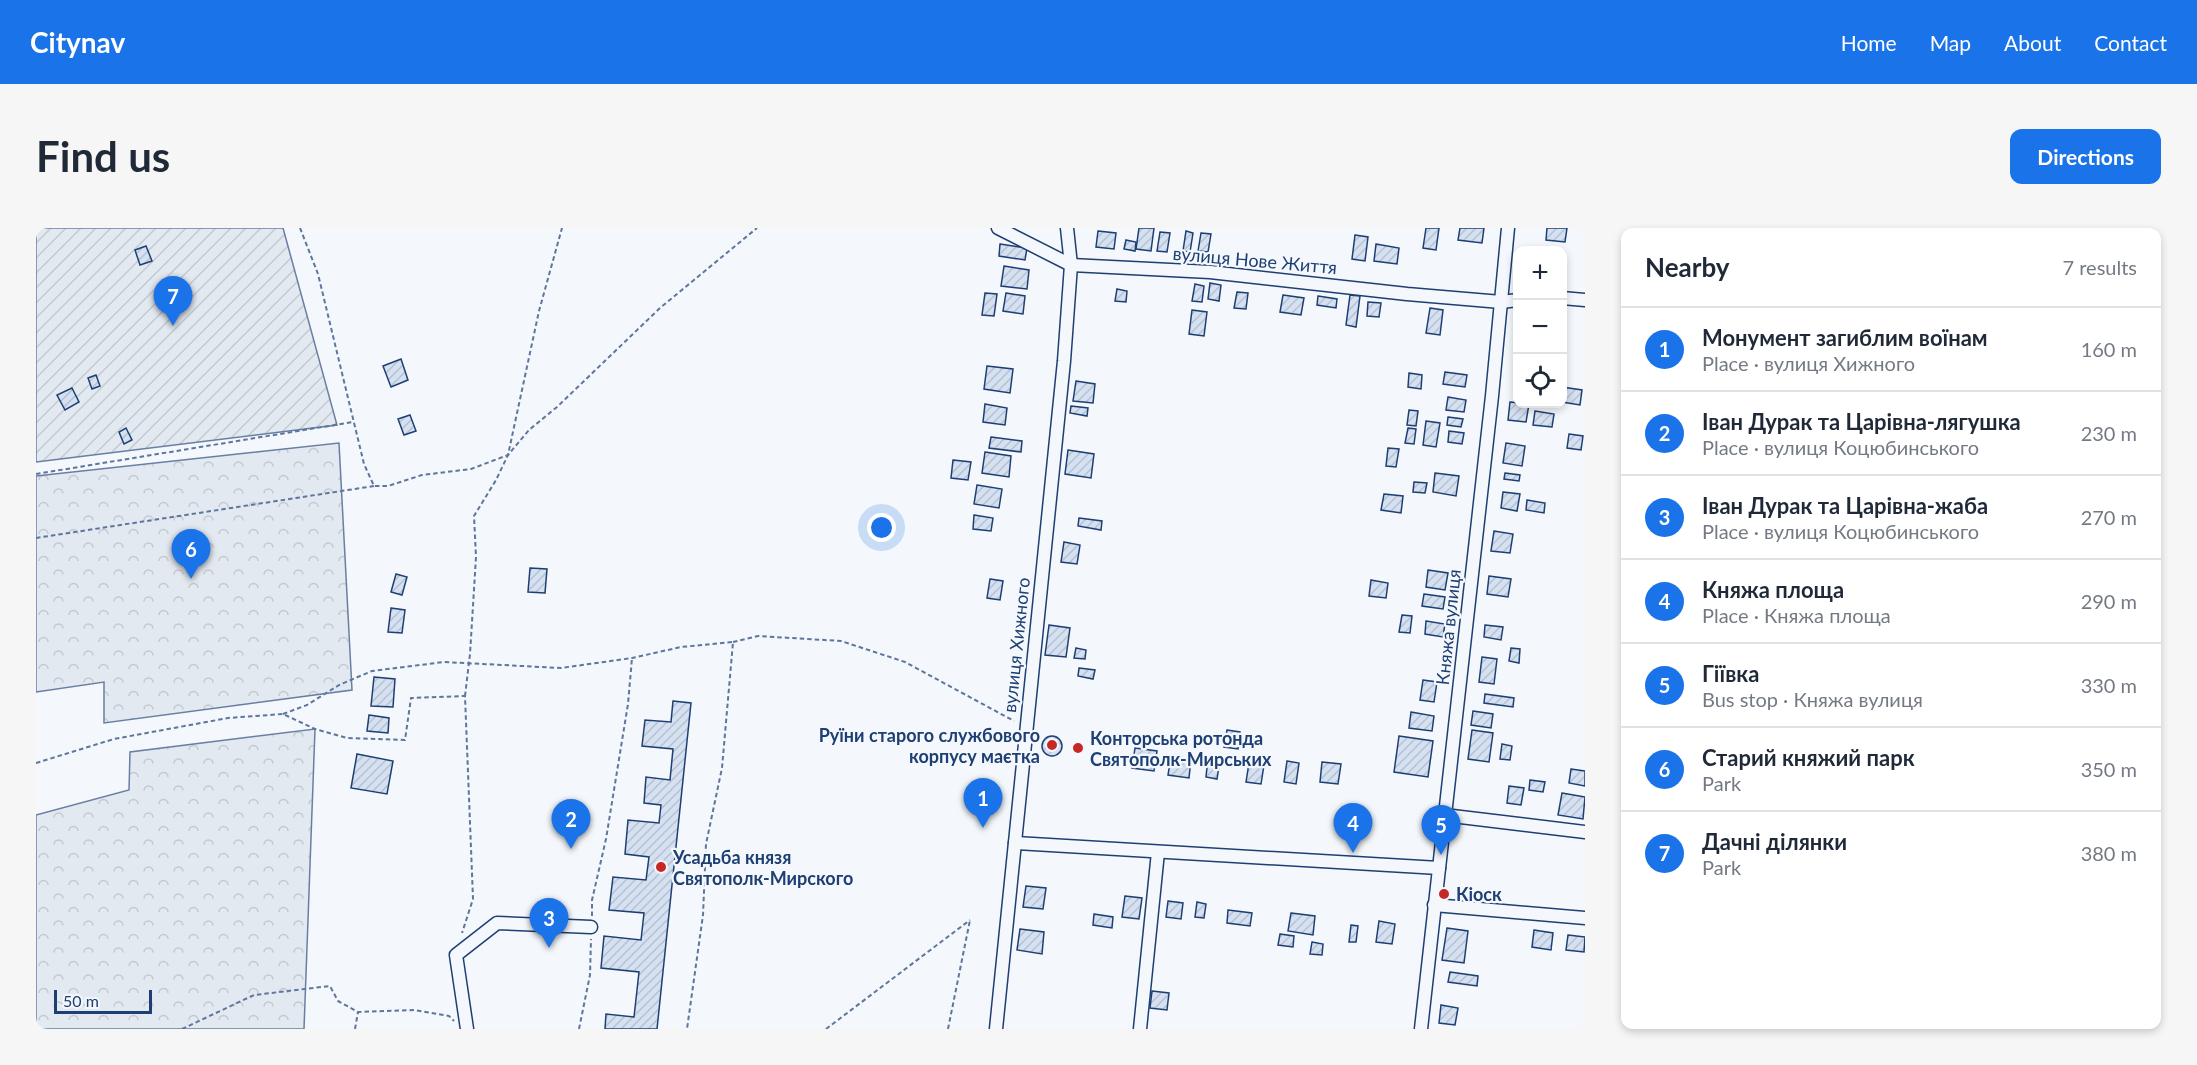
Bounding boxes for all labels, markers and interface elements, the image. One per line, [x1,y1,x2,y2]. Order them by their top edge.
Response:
text: Citynav [30,25,125,59]
text: Home [1841,30,1897,55]
text: Map [1930,30,1971,55]
text: About [2004,30,2061,55]
text: Contact [2094,30,2167,55]
button: Directions [2010,129,2161,184]
text: Find us [36,131,170,181]
street label: вулиця Нове Життя [1172,242,1338,278]
map controls [1513,246,1567,408]
button: + [1513,246,1567,300]
text: Nearby [1645,251,1730,283]
text: 7 results [2062,255,2137,279]
pin: 7 [154,276,192,326]
button: − [1513,300,1567,354]
text: Монумент загиблим воїнам [1702,324,1988,351]
text: 1 [1659,337,1670,361]
text: 160 m [2081,337,2137,361]
text: Place · вулиця Хижного [1702,351,1915,375]
button: locate [1513,354,1567,408]
text: Іван Дурак та Царівна-лягушка [1702,408,2021,435]
text: 2 [1659,421,1670,445]
text: 230 m [2081,421,2137,445]
text: Place · вулиця Коцюбинського [1702,435,1979,459]
text: Іван Дурак та Царівна-жаба [1702,492,1988,519]
text: 3 [1659,505,1670,529]
text: 270 m [2081,505,2137,529]
your location [867,513,896,542]
text: Place · вулиця Коцюбинського [1702,519,1979,543]
pin: 6 [172,530,210,579]
street label: Княжа вулиця [1431,568,1465,686]
street label: вулиця Хижного [998,576,1034,714]
text: Княжа площа [1702,576,1844,603]
text: 4 [1659,589,1670,613]
text: 290 m [2081,589,2137,613]
text: Place · Княжа площа [1702,603,1891,627]
text: Гіївка [1702,660,1759,687]
text: 5 [1659,673,1670,697]
text: 330 m [2081,673,2137,697]
text: Bus stop · Княжа вулиця [1702,687,1923,711]
place label: Руїни старого службового корпусу маєтка [819,724,1040,767]
place label: Конторська ротонда Святополк-Мирських [1090,727,1272,770]
marker: Руїни старого службового корпусу маєтка [1045,738,1059,752]
marker: Конторська ротонда Святополк-Мирських [1071,741,1085,755]
text: Старий княжий парк [1702,744,1915,771]
text: 6 [1659,757,1670,781]
text: 350 m [2081,757,2137,781]
text: Park [1702,771,1741,795]
pin: 1 [964,778,1002,828]
pin: 2 [552,800,590,849]
pin: 4 [1334,804,1372,853]
pin: 5 [1422,806,1460,855]
text: Дачні ділянки [1702,828,1847,855]
text: 7 [1659,841,1670,865]
text: 380 m [2081,841,2137,865]
place label: Усадьба князя Святополк-Мирского [672,846,853,889]
text: Park [1702,855,1741,879]
marker: Усадьба князя Святополк-Мирского [654,860,668,874]
place label: Кіоск [1456,883,1502,905]
marker: Кіоск [1437,887,1451,901]
pin: 3 [530,898,568,948]
scale bar [54,987,152,1014]
text: 50 m [63,991,99,1010]

